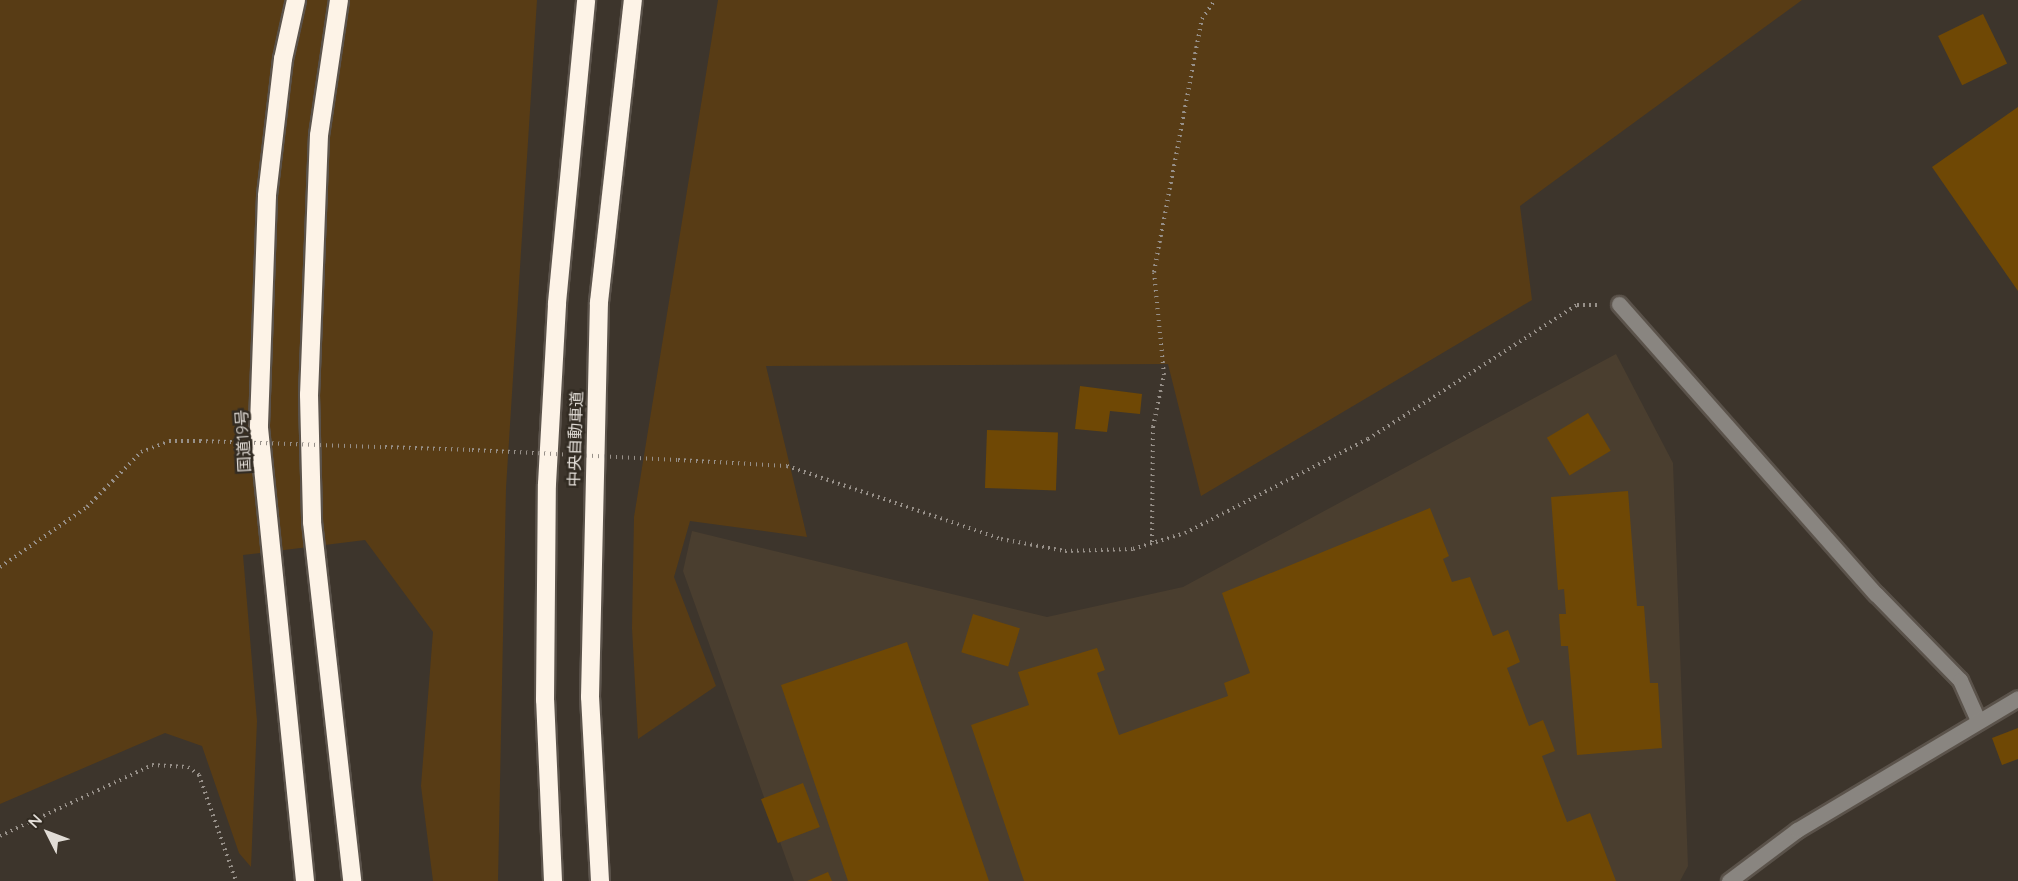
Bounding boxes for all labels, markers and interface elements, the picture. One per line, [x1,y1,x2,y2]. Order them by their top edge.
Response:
street label: 中央自動車道 [564,391,586,487]
street label: 国道19号 [232,409,254,473]
north arrow [18,803,78,863]
text: N [23,810,46,832]

